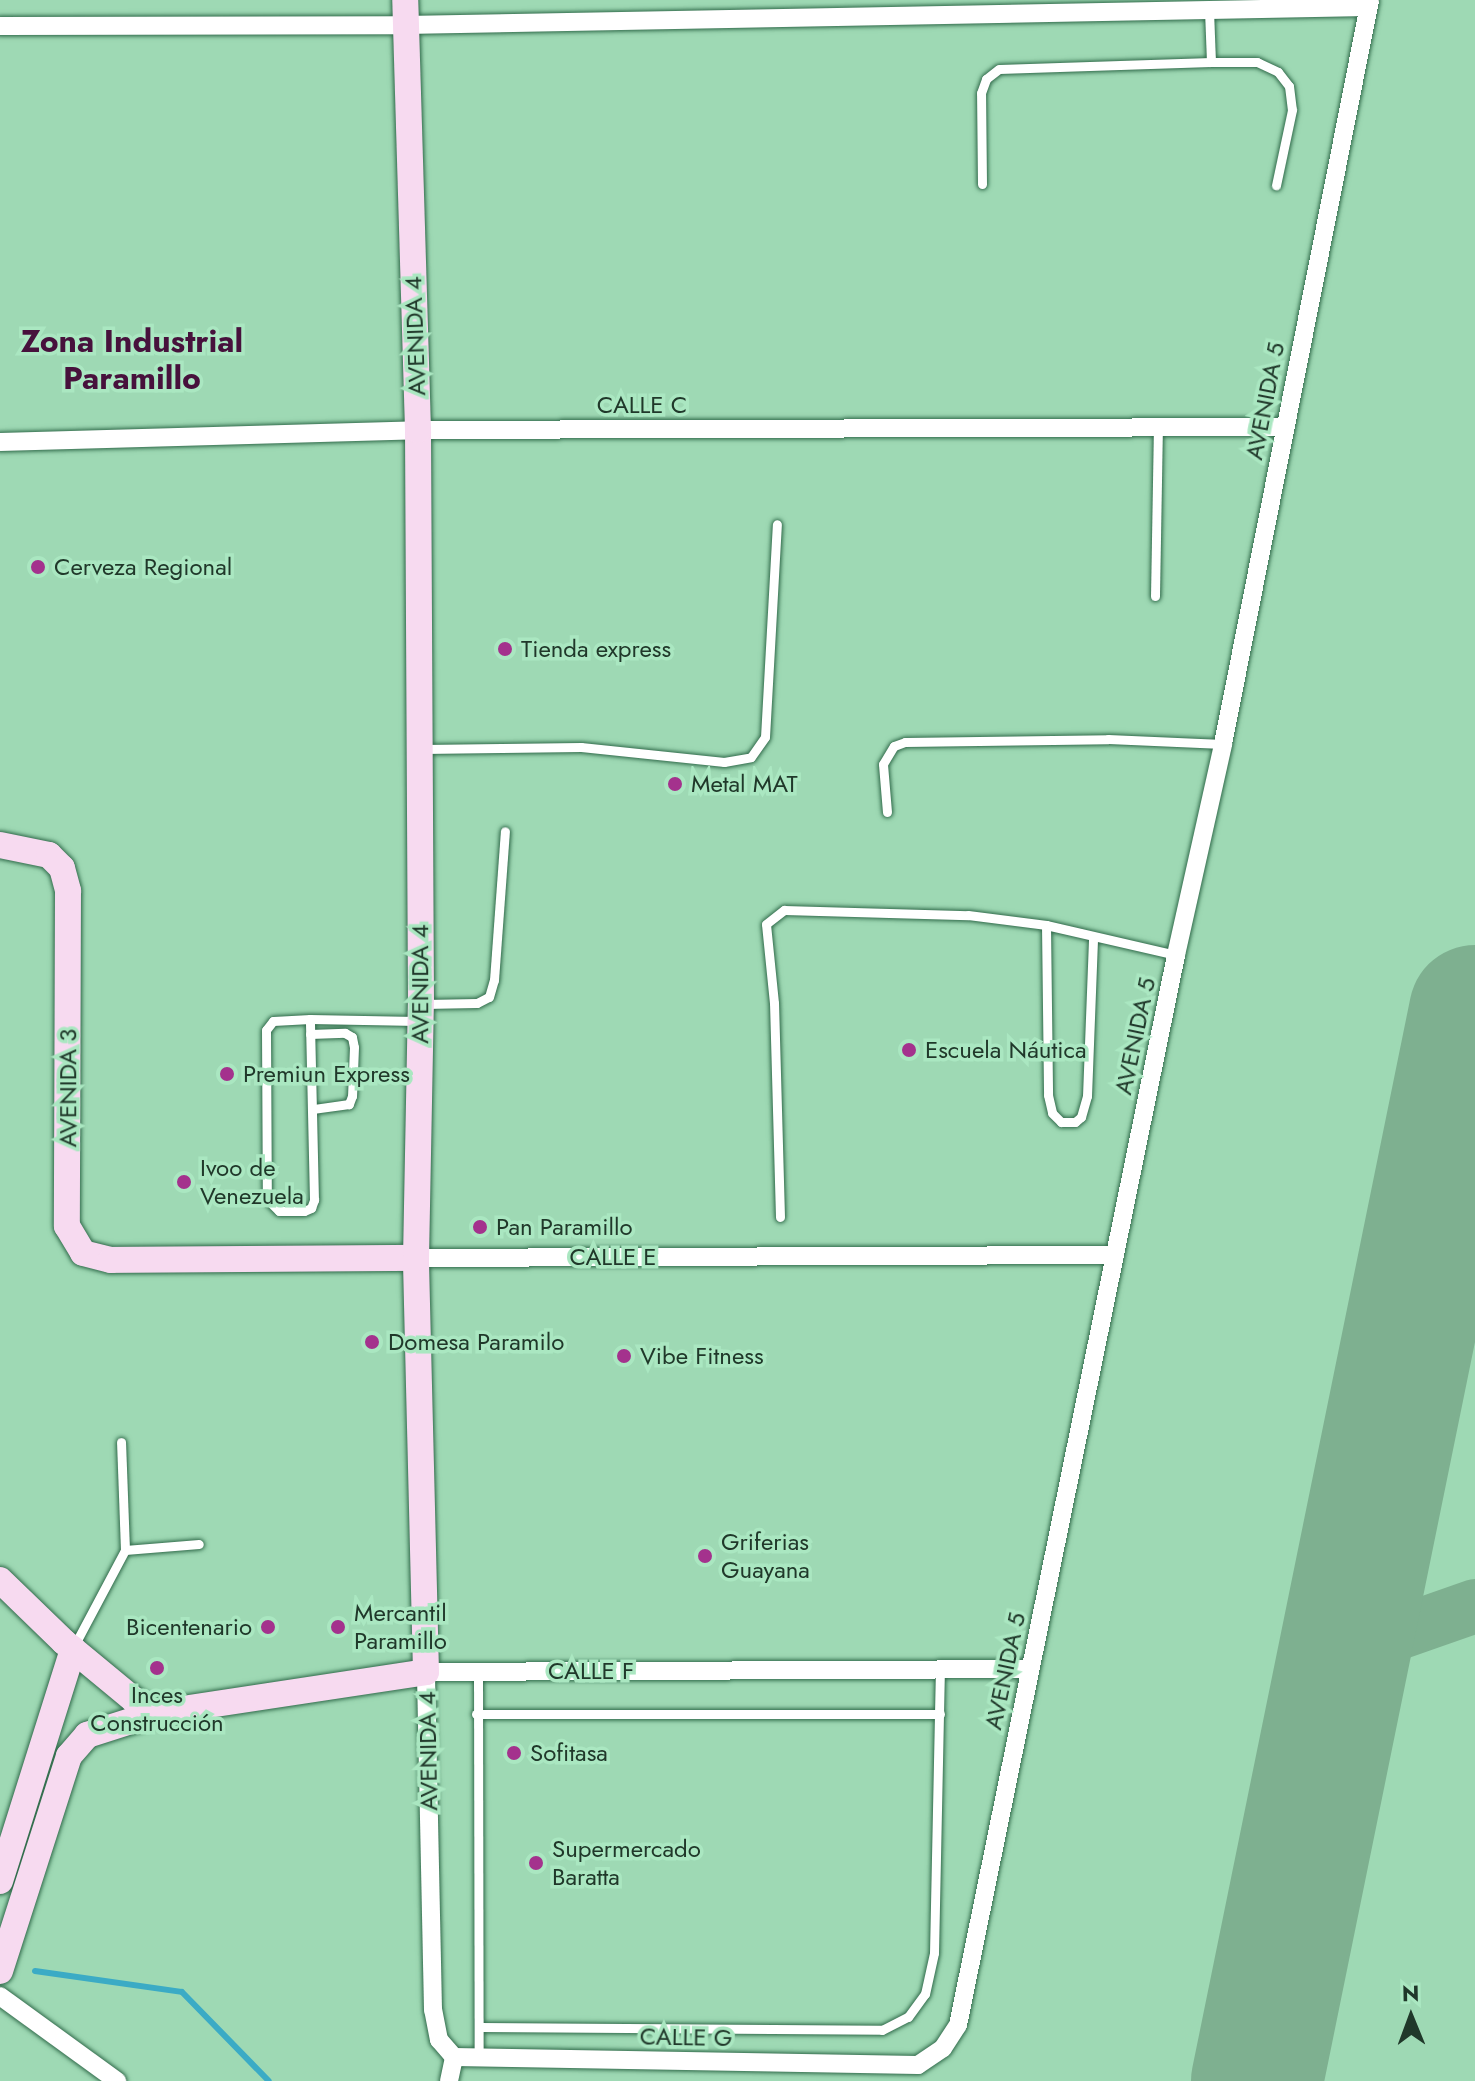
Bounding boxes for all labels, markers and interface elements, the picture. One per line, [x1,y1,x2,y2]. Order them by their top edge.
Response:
street label: AVENIDA 4 [399,276,431,396]
district label: Zona Industrial Paramillo [21,323,243,398]
street label: AVENIDA 5 [1239,340,1291,462]
street label: CALLE C [597,391,687,419]
place label: Cerveza Regional [54,553,232,581]
marker: Cerveza Regional [29,558,47,576]
place label: Tienda express [521,635,671,663]
marker: Tienda express [496,640,514,658]
place label: Metal MAT [691,770,798,798]
marker: Metal MAT [666,775,684,793]
street label: AVENIDA 4 [406,924,434,1044]
street label: AVENIDA 5 [1109,975,1161,1097]
street label: AVENIDA 3 [54,1029,82,1147]
place label: Escuela Náutica [925,1036,1086,1064]
marker: Escuela Náutica [900,1041,918,1059]
place label: Premiun Express [243,1060,410,1088]
marker: Premiun Express [218,1065,236,1083]
place label: Ivoo de Venezuela [200,1154,304,1210]
marker: Ivoo de Venezuela [175,1173,193,1191]
place label: Pan Paramillo [496,1213,633,1241]
marker: Pan Paramillo [471,1218,489,1236]
street label: CALLE E [569,1243,657,1271]
place label: Domesa Paramilo [388,1328,564,1356]
marker: Domesa Paramilo [363,1333,381,1351]
place label: Vibe Fitness [640,1342,764,1370]
marker: Vibe Fitness [615,1347,633,1365]
place label: Griferias Guayana [721,1528,810,1584]
marker: Griferias Guayana [696,1547,714,1565]
place label: Mercantil Paramillo [354,1599,447,1655]
street label: AVENIDA 5 [979,1610,1031,1732]
place label: Bicentenario [126,1613,252,1641]
marker: Bicentenario [259,1618,277,1636]
marker: Mercantil Paramillo [329,1618,347,1636]
street label: CALLE F [548,1657,634,1685]
marker: Inces Construcción [148,1659,166,1677]
place label: Inces Construcción [90,1681,224,1737]
street label: AVENIDA 4 [413,1691,443,1811]
place label: Sofitasa [530,1739,608,1767]
marker: Sofitasa [505,1744,523,1762]
place label: Supermercado Baratta [552,1835,701,1891]
marker: Supermercado Baratta [527,1854,545,1872]
north arrow [1371,1977,1451,2057]
text: N [1402,1977,1420,2009]
street label: CALLE G [639,2022,733,2052]

